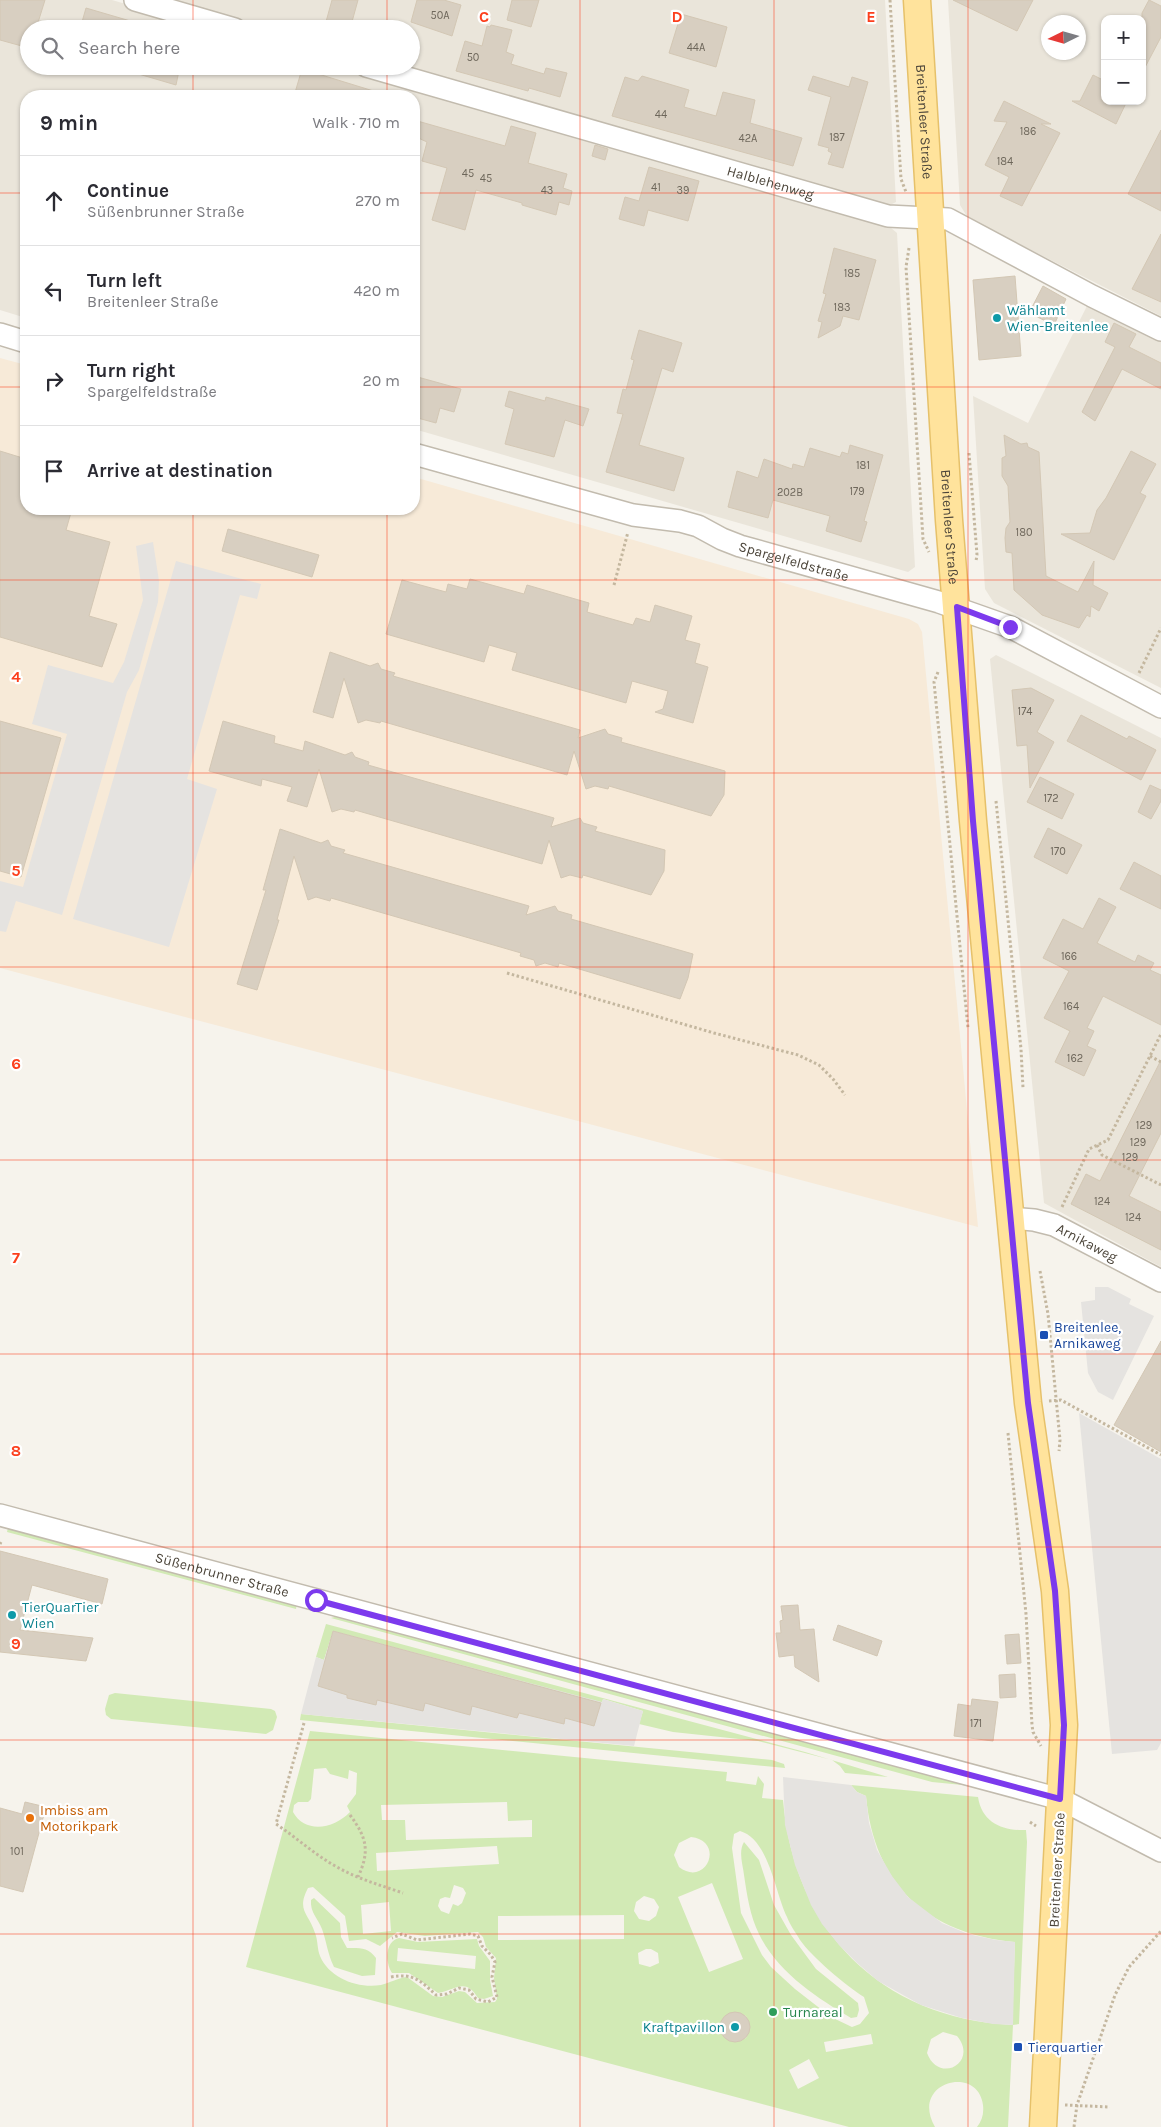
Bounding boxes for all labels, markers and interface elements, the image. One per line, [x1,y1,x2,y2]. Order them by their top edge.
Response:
text: C [479,7,489,26]
text: D [672,7,683,26]
text: E [866,7,876,26]
house number: 50A [430,9,450,22]
north arrow [1041,15,1086,60]
map controls [1101,15,1146,105]
button: + [1101,15,1146,60]
search box [20,20,420,75]
icon: search [38,34,66,62]
text: Search here [78,37,180,59]
house number: 44A [687,41,706,54]
house number: 50 [467,51,479,64]
button: − [1101,60,1146,105]
street label: Breitenleer Straße [912,64,937,180]
house number: 44 [655,108,667,121]
text: 9 min [40,111,98,135]
text: Walk · 710 m [312,113,400,132]
house number: 186 [1020,125,1036,138]
house number: 187 [829,131,845,144]
house number: 42A [739,132,758,145]
house number: 184 [997,155,1013,168]
street label: Halblehenweg [725,162,816,203]
house number: 45 [462,167,474,180]
house number: 45 [480,172,492,185]
text: Continue [87,180,169,202]
house number: 41 [651,181,661,194]
house number: 43 [541,184,553,197]
house number: 39 [677,184,689,197]
icon: ahead [40,187,68,215]
text: 270 m [355,191,400,210]
text: Süßenbrunner Straße [87,202,244,221]
house number: 185 [844,267,860,280]
text: Turn left [87,270,162,292]
icon: left [40,277,68,305]
text: 420 m [354,281,400,300]
text: Breitenleer Straße [87,292,218,311]
house number: 183 [834,301,850,314]
place label: Wählamt Wien-Breitenlee [1007,302,1109,335]
marker: Wählamt Wien-Breitenlee [991,312,1003,324]
text: Turn right [87,360,176,382]
icon: right [40,367,68,395]
text: 20 m [362,371,400,390]
text: Spargelfeldstraße [87,382,217,401]
icon: arrive [40,457,68,485]
house number: 181 [856,459,870,472]
text: Arrive at destination [87,460,273,482]
street label: Breitenleer Straße [937,469,963,585]
house number: 179 [849,485,865,498]
house number: 202B [777,486,803,499]
house number: 180 [1016,526,1032,539]
street label: Spargelfeldstraße [737,538,851,585]
route end [999,616,1022,639]
text: 4 [11,667,21,686]
house number: 174 [1018,705,1032,718]
house number: 172 [1043,792,1059,805]
house number: 170 [1050,845,1066,858]
text: 5 [11,861,21,880]
house number: 166 [1061,950,1077,963]
house number: 164 [1063,1000,1079,1013]
house number: 162 [1067,1052,1083,1065]
text: 6 [11,1054,21,1073]
house number: 129 [1136,1119,1152,1132]
house number: 129 [1130,1136,1146,1149]
house number: 129 [1122,1151,1138,1164]
house number: 124 [1094,1195,1110,1208]
house number: 124 [1125,1211,1141,1224]
street label: Arnikaweg [1054,1219,1121,1265]
text: 7 [12,1248,20,1267]
place label: Breitenlee, Arnikaweg [1054,1319,1121,1352]
marker: Breitenlee, Arnikaweg [1038,1329,1050,1341]
text: 8 [11,1441,21,1460]
street label: Süßenbrunner Straße [153,1548,291,1601]
route start [305,1589,328,1612]
place label: TierQuarTier Wien [22,1599,99,1632]
marker: TierQuarTier Wien [6,1609,18,1621]
text: 9 [11,1634,21,1653]
house number: 171 [970,1717,982,1730]
place label: Imbiss am Motorikpark [40,1802,118,1835]
marker: Imbiss am Motorikpark [24,1812,36,1824]
street label: Breitenleer Straße [1046,1812,1068,1928]
house number: 101 [10,1845,24,1858]
place label: Turnareal [783,2004,843,2021]
marker: Turnareal [767,2006,779,2018]
place label: Kraftpavillon [643,2019,725,2036]
marker: Kraftpavillon [729,2021,741,2033]
place label: Tierquartier [1028,2039,1103,2056]
marker: Tierquartier [1012,2041,1024,2053]

